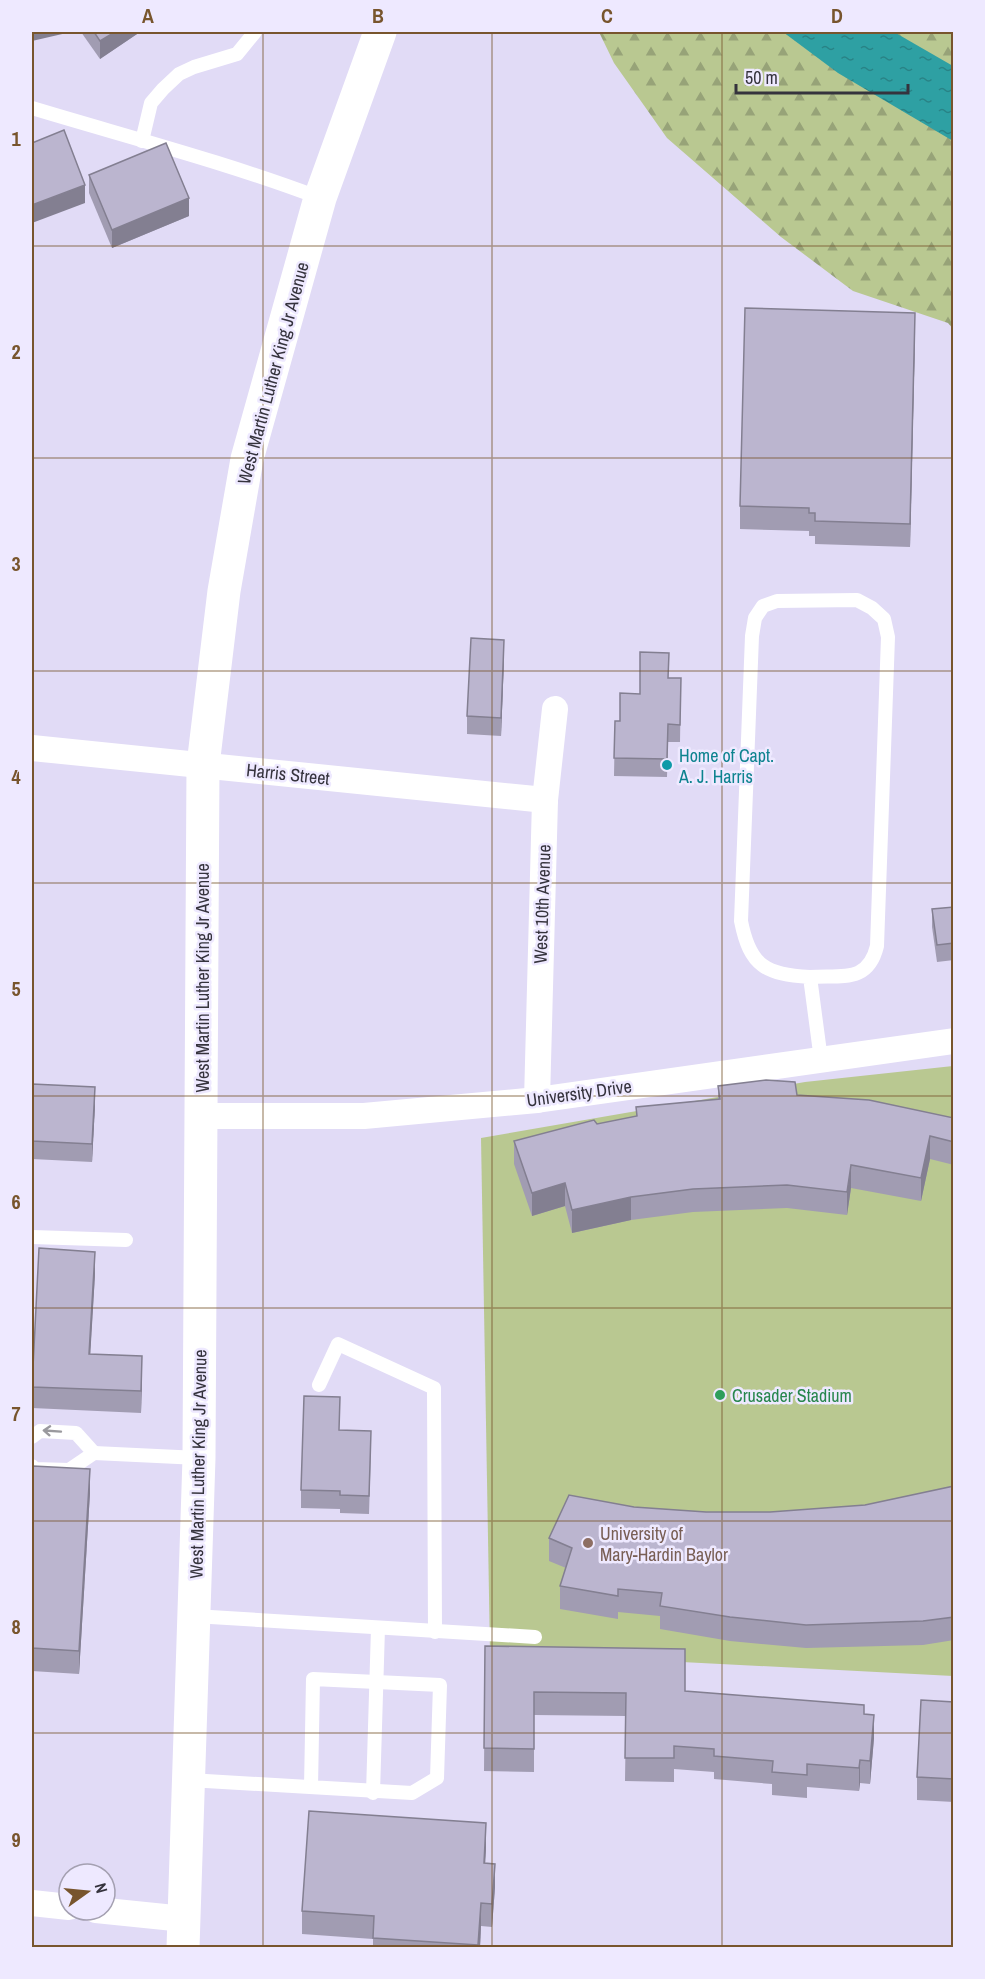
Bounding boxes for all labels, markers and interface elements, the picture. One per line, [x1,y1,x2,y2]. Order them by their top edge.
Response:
text: A [142,2,154,29]
text: B [372,2,384,29]
text: C [601,2,613,29]
text: D [831,2,843,29]
scale bar [736,57,908,95]
text: 50 m [745,65,778,90]
text: 1 [11,125,21,152]
street label: West Martin Luther King Jr Avenue [231,259,315,487]
text: 2 [11,338,21,365]
text: 3 [11,550,21,577]
place label: Home of Capt. A. J. Harris [678,743,774,789]
street label: Harris Street [245,757,331,791]
marker: Home of Capt. A. J. Harris [660,758,674,772]
text: 4 [11,763,21,790]
street label: West 10th Avenue [527,844,557,964]
street label: West Martin Luther King Jr Avenue [190,863,215,1093]
text: 5 [11,975,21,1002]
street label: University Drive [525,1073,633,1113]
text: 6 [11,1188,21,1215]
street label: West Martin Luther King Jr Avenue [184,1349,212,1579]
place label: Crusader Stadium [732,1383,852,1408]
marker: Crusader Stadium [713,1388,727,1402]
text: 7 [11,1400,21,1427]
one-way arrow [43,1426,63,1437]
place label: University of Mary-Hardin Baylor [600,1521,728,1567]
marker: University of Mary-Hardin Baylor [581,1536,595,1550]
text: 8 [11,1613,21,1640]
text: 9 [11,1826,21,1853]
north arrow [57,1862,117,1922]
text: N [90,1881,113,1896]

